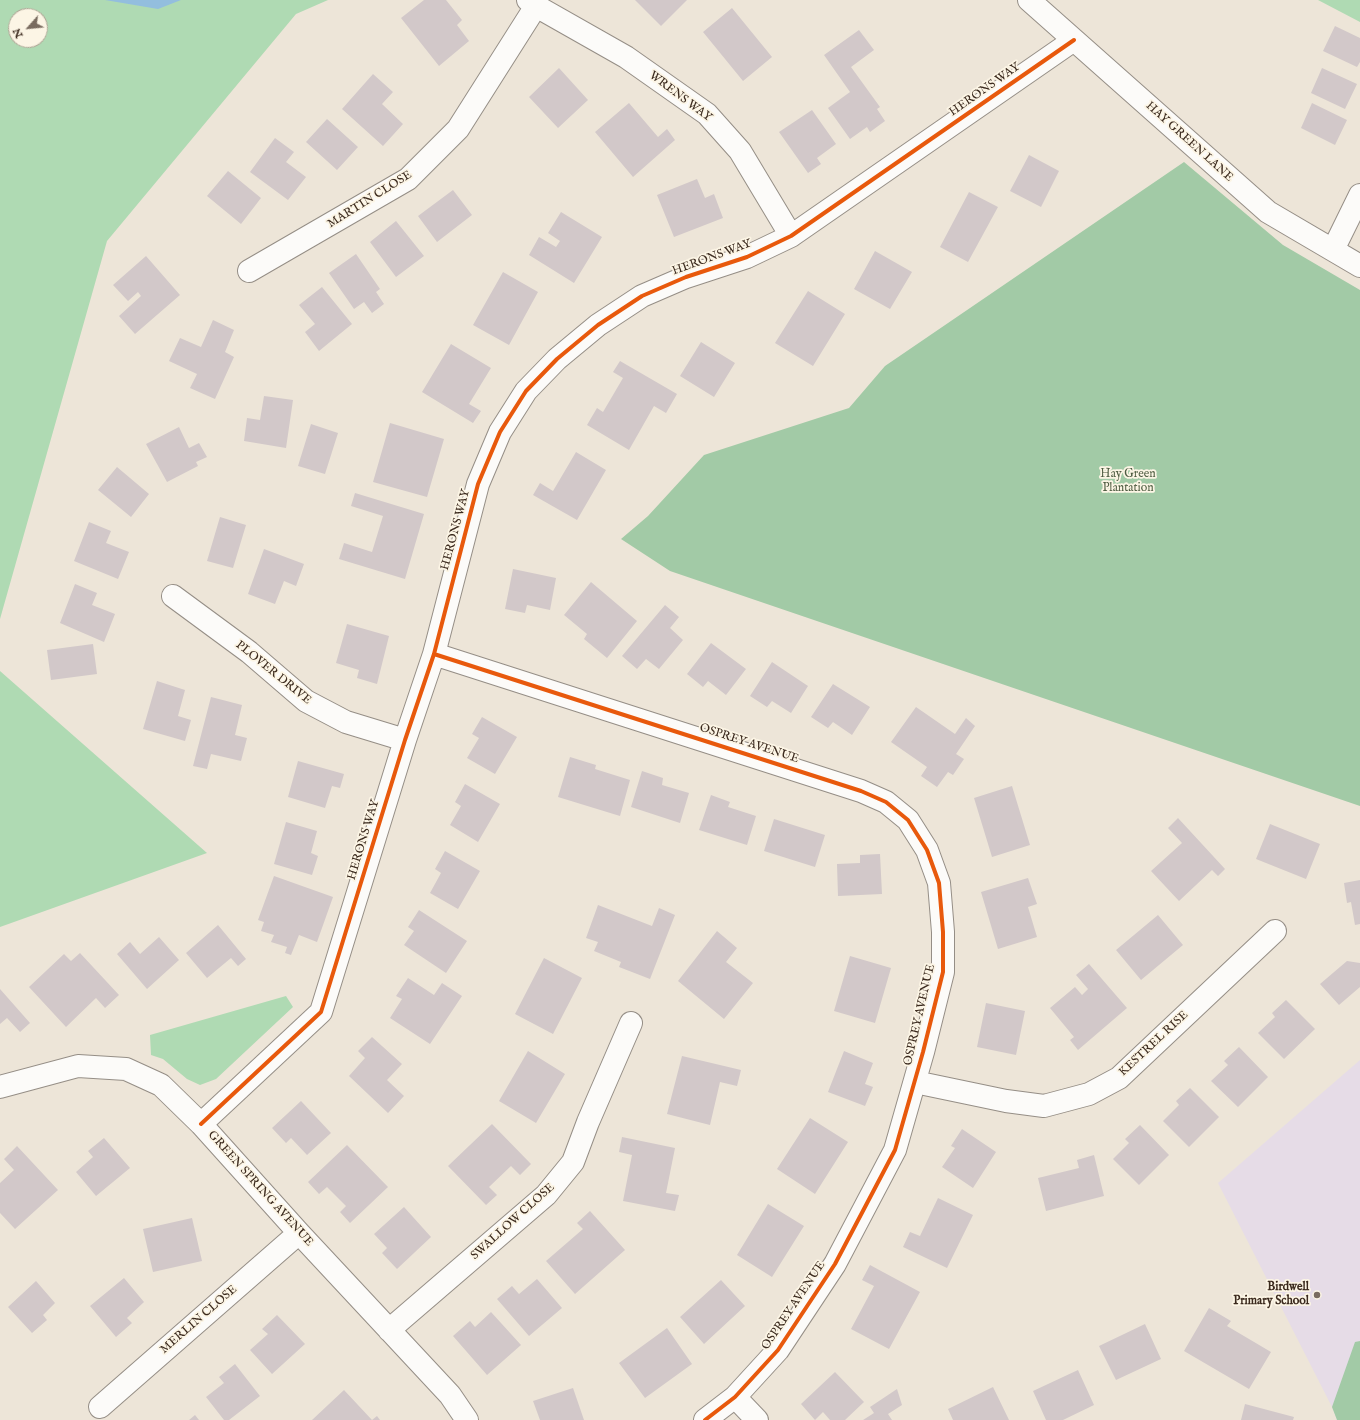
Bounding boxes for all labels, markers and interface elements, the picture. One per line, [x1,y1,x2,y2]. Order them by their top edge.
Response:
north arrow [8,8,48,48]
text: N [10,26,27,40]
street label: HERONS WAY [947,60,1023,120]
street label: WRENS WAY [646,69,714,125]
street label: HAY GREEN LANE [1142,99,1236,185]
street label: MARTIN CLOSE [325,168,415,232]
street label: HERONS WAY [670,237,754,279]
park label: Hay Green Plantation [1100,468,1156,496]
street label: HERONS WAY [438,488,474,572]
street label: PLOVER DRIVE [232,638,314,708]
street label: OSPREY AVENUE [697,721,801,767]
street label: HERONS WAY [345,798,383,882]
street label: OSPREY AVENUE [901,963,939,1067]
street label: KESTREL RISE [1117,1008,1191,1080]
street label: GREEN SPRING AVENUE [204,1128,316,1250]
street label: SWALLOW CLOSE [468,1181,558,1263]
street label: OSPREY AVENUE [759,1259,829,1353]
place label: Birdwell Primary School [1233,1281,1309,1309]
street label: MERLIN CLOSE [158,1283,240,1357]
marker: Birdwell Primary School [1312,1290,1322,1300]

